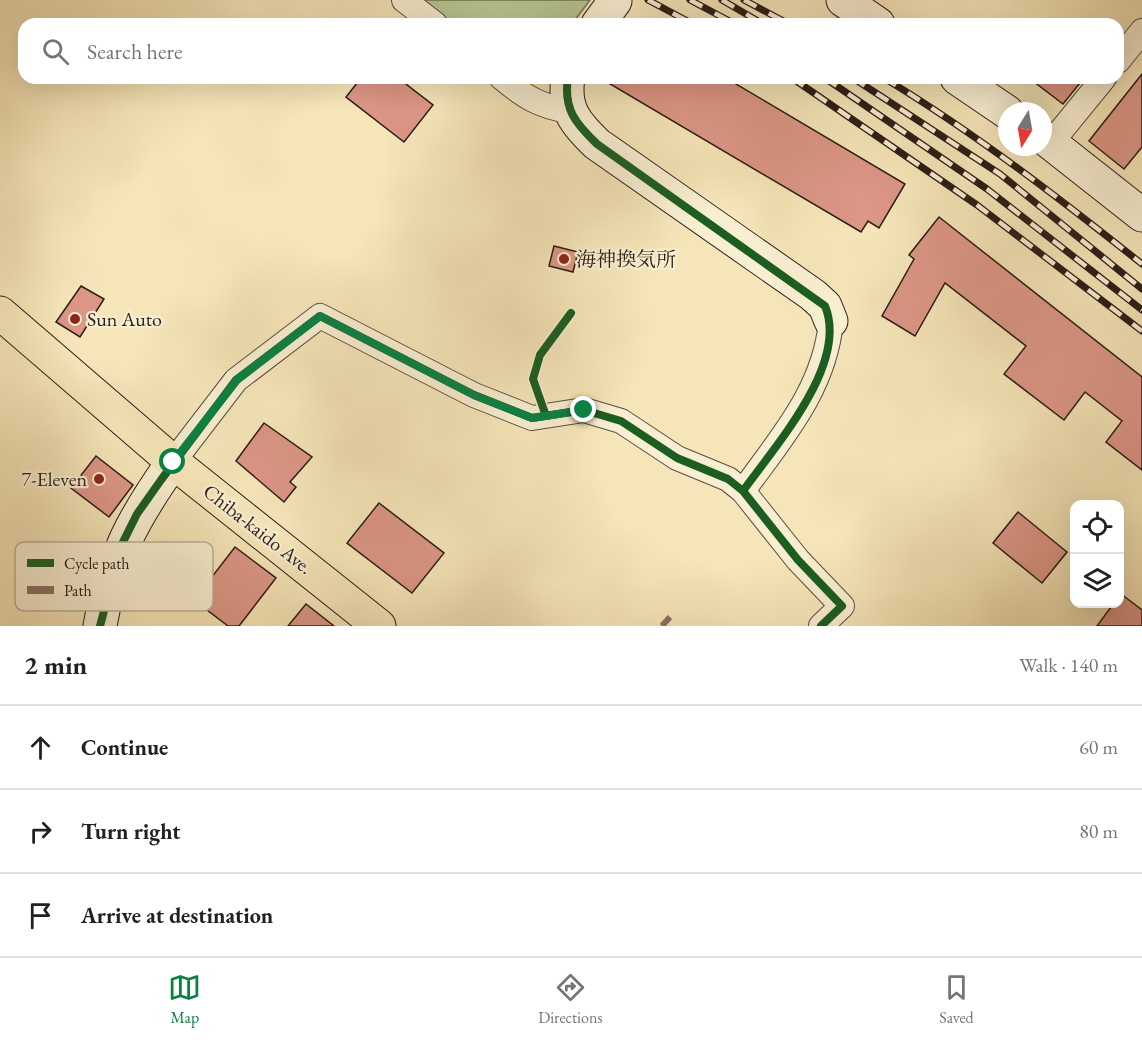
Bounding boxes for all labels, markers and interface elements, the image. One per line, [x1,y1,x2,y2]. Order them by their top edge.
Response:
search box [18,18,1124,84]
icon: search [39,35,72,68]
text: Search here [87,37,182,66]
north arrow [998,102,1052,156]
place label: 海神換気所 [576,246,676,272]
marker: 海神換気所 [557,252,571,266]
place label: Sun Auto [87,306,162,332]
marker: Sun Auto [68,312,82,326]
route end [570,396,596,422]
route start [159,448,185,474]
place label: 7-Eleven [21,466,87,492]
marker: 7-Eleven [92,472,106,486]
street label: Chiba-kaido Ave. [198,478,318,580]
map controls [1070,500,1124,608]
button: locate [1070,500,1124,554]
legend [15,542,213,611]
text: Cycle path [64,553,129,574]
button: layers [1070,554,1124,608]
text: Path [64,580,92,601]
text: 2 min [24,648,87,682]
text: Walk · 140 m [1019,652,1118,678]
icon: ahead [24,731,57,764]
text: Continue [81,733,168,762]
text: 60 m [1079,734,1118,760]
icon: right [24,815,57,848]
text: Turn right [81,817,180,846]
text: 80 m [1079,818,1118,844]
icon: arrive [24,899,57,932]
text: Arrive at destination [81,901,273,930]
tab: Map [168,971,201,1028]
tab: Directions [538,971,603,1028]
tab: Saved [939,971,974,1028]

